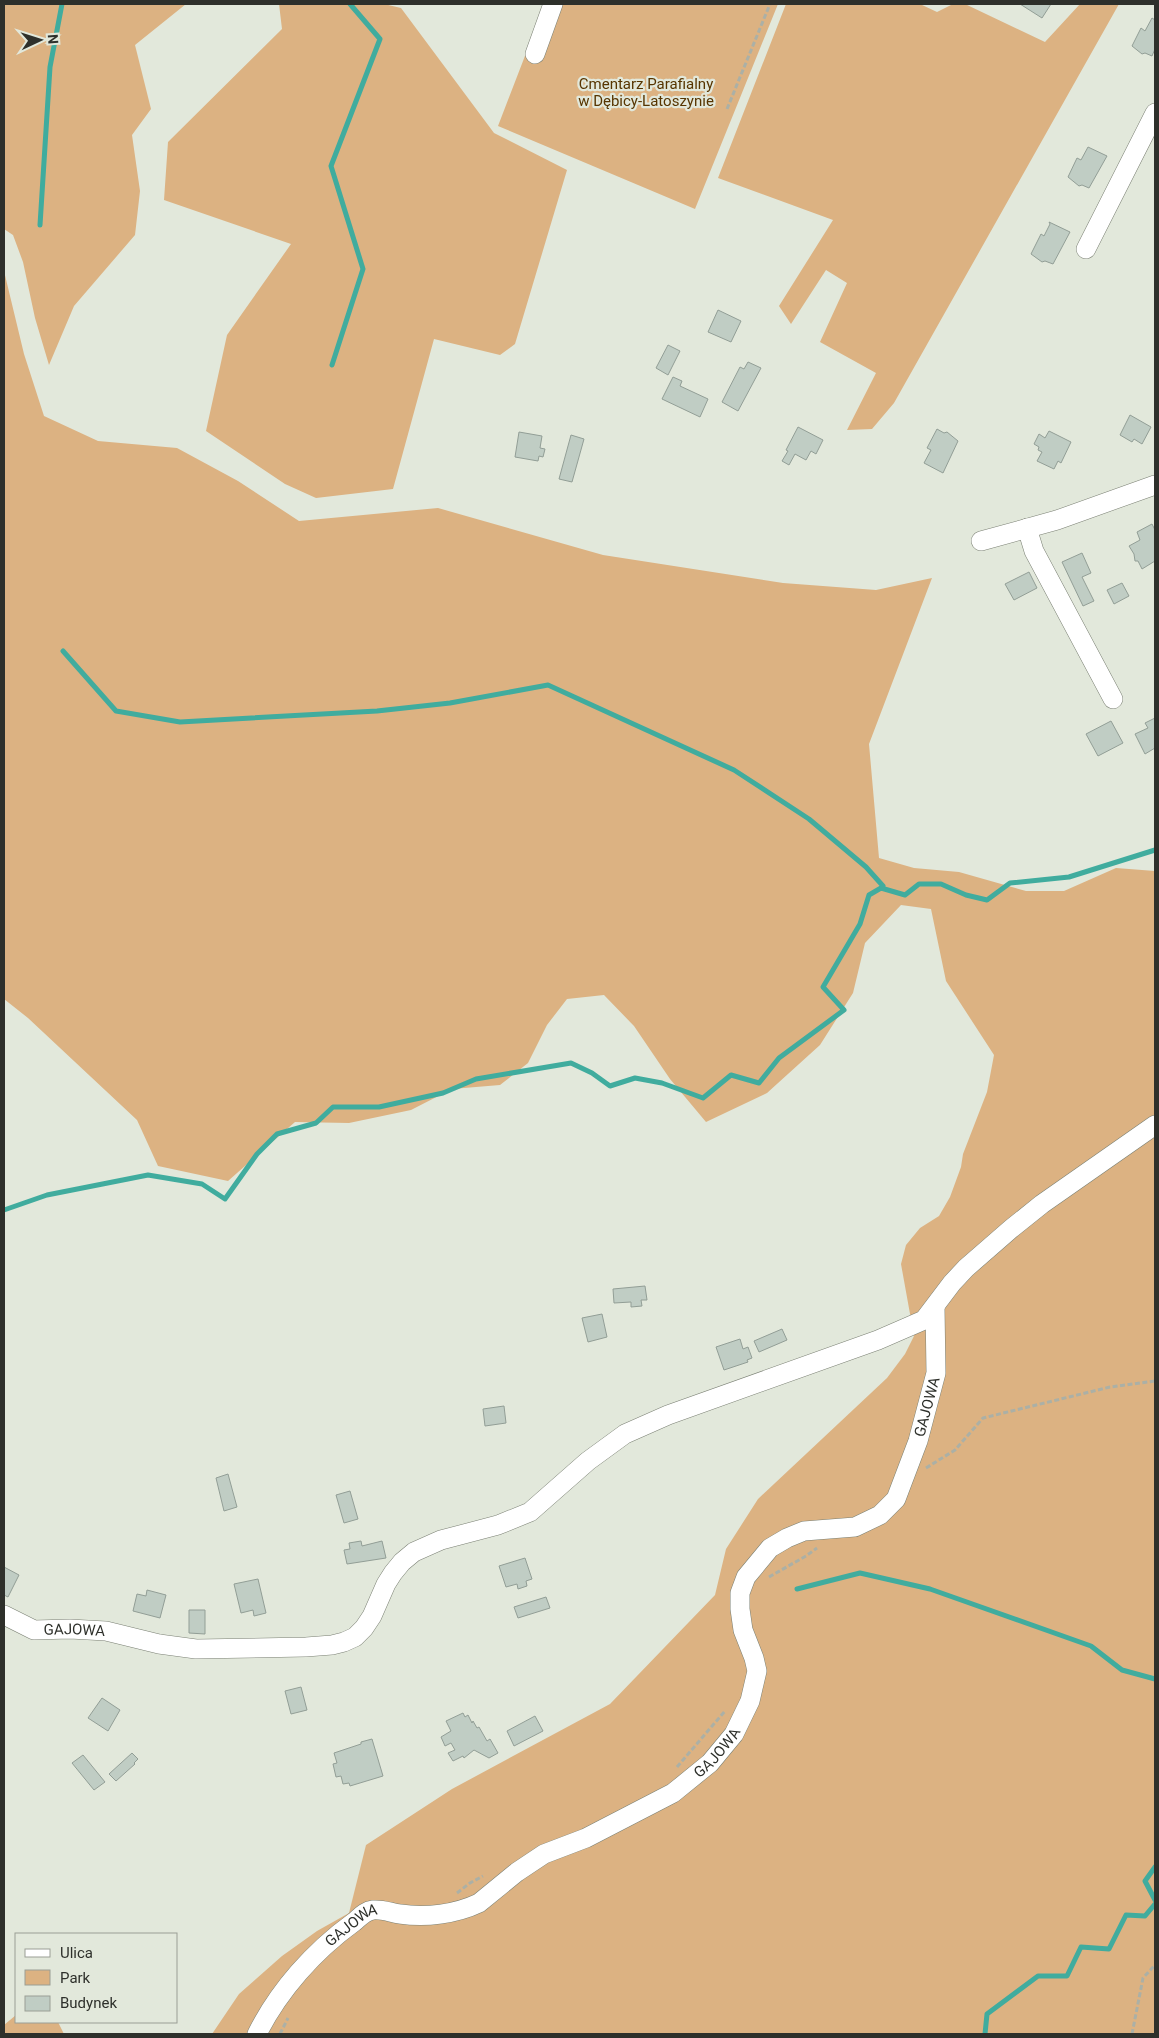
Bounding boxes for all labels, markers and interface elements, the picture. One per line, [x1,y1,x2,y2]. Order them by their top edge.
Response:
north arrow [15,15,65,65]
text: N [45,34,61,45]
park label: Cmentarz Parafialny w Dębicy-Latoszynie [578,75,714,110]
street label: GAJOWA [910,1375,944,1439]
street label: GAJOWA [43,1620,106,1640]
street label: GAJOWA [690,1725,745,1782]
street label: GAJOWA [321,1900,379,1950]
legend [15,1933,178,2023]
text: Ulica [60,1944,93,1962]
text: Park [60,1969,91,1987]
text: Budynek [60,1994,117,2012]

